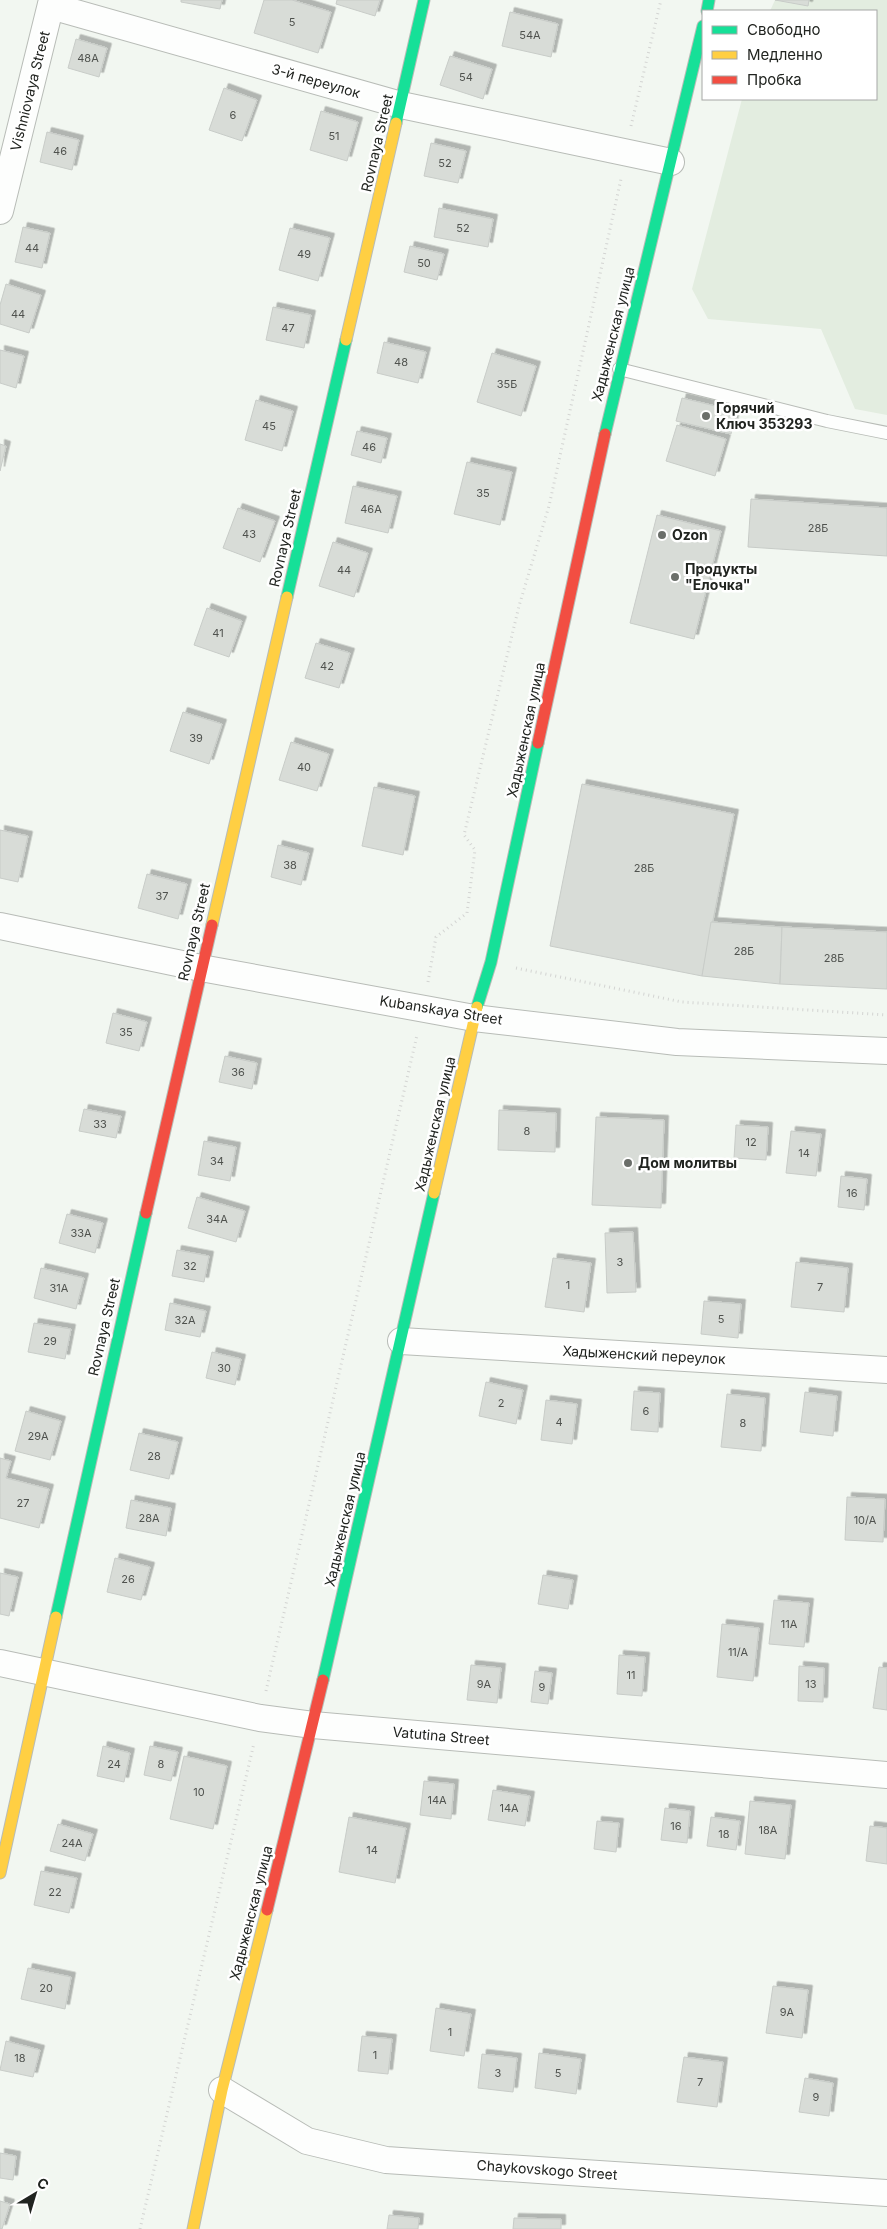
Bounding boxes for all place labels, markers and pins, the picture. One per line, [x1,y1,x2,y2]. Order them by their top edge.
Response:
place label: Горячий Ключ 353293 [716,399,813,432]
marker: Горячий Ключ 353293 [700,410,712,422]
place label: Ozon [672,526,708,543]
marker: Ozon [656,529,668,541]
place label: Продукты "Елочка" [685,560,757,593]
marker: Продукты "Елочка" [669,571,681,583]
place label: Дом молитвы [638,1154,737,1171]
marker: Дом молитвы [622,1157,634,1169]

